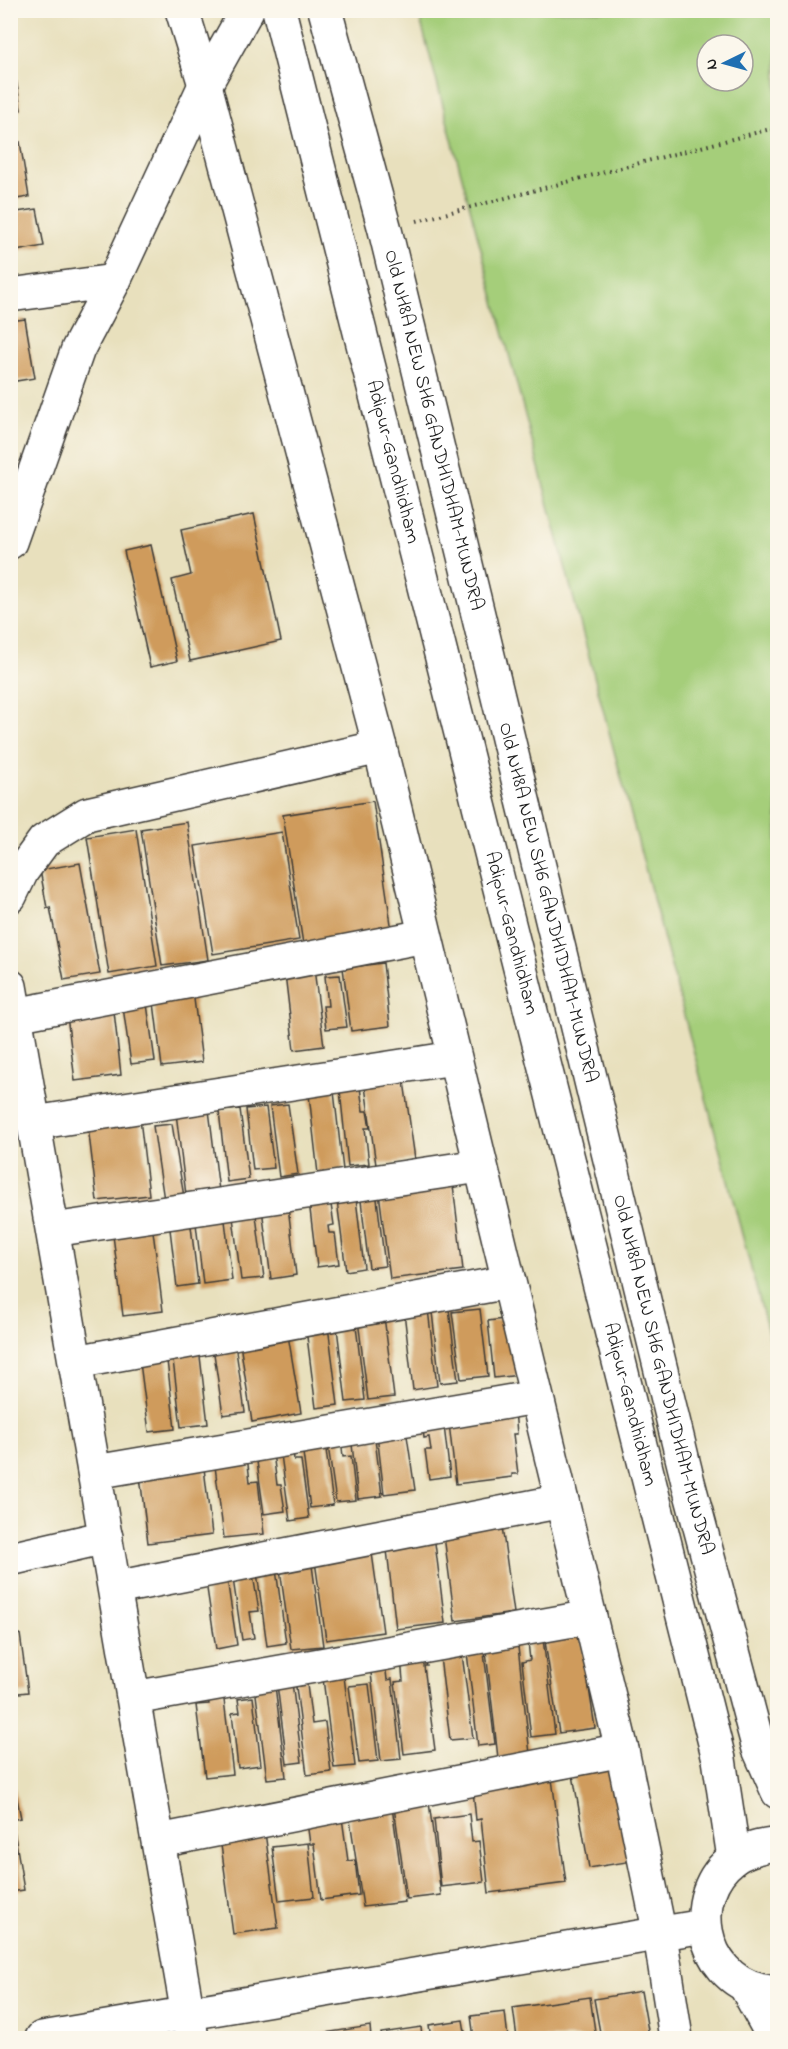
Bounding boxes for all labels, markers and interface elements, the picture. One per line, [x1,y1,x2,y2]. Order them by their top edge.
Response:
north arrow [695,33,755,93]
text: N [700,58,724,71]
street label: Old NH8A NEW SH6 GANDHIDHAM-MUNDRA [376,247,491,613]
street label: Adipur-Gandhidham [358,377,427,547]
street label: Old NH8A NEW SH6 GANDHIDHAM-MUNDRA [490,719,605,1086]
street label: Adipur-Gandhidham [477,848,546,1018]
street label: Old NH8A NEW SH6 GANDHIDHAM-MUNDRA [604,1192,721,1558]
street label: Adipur-Gandhidham [595,1320,664,1489]

